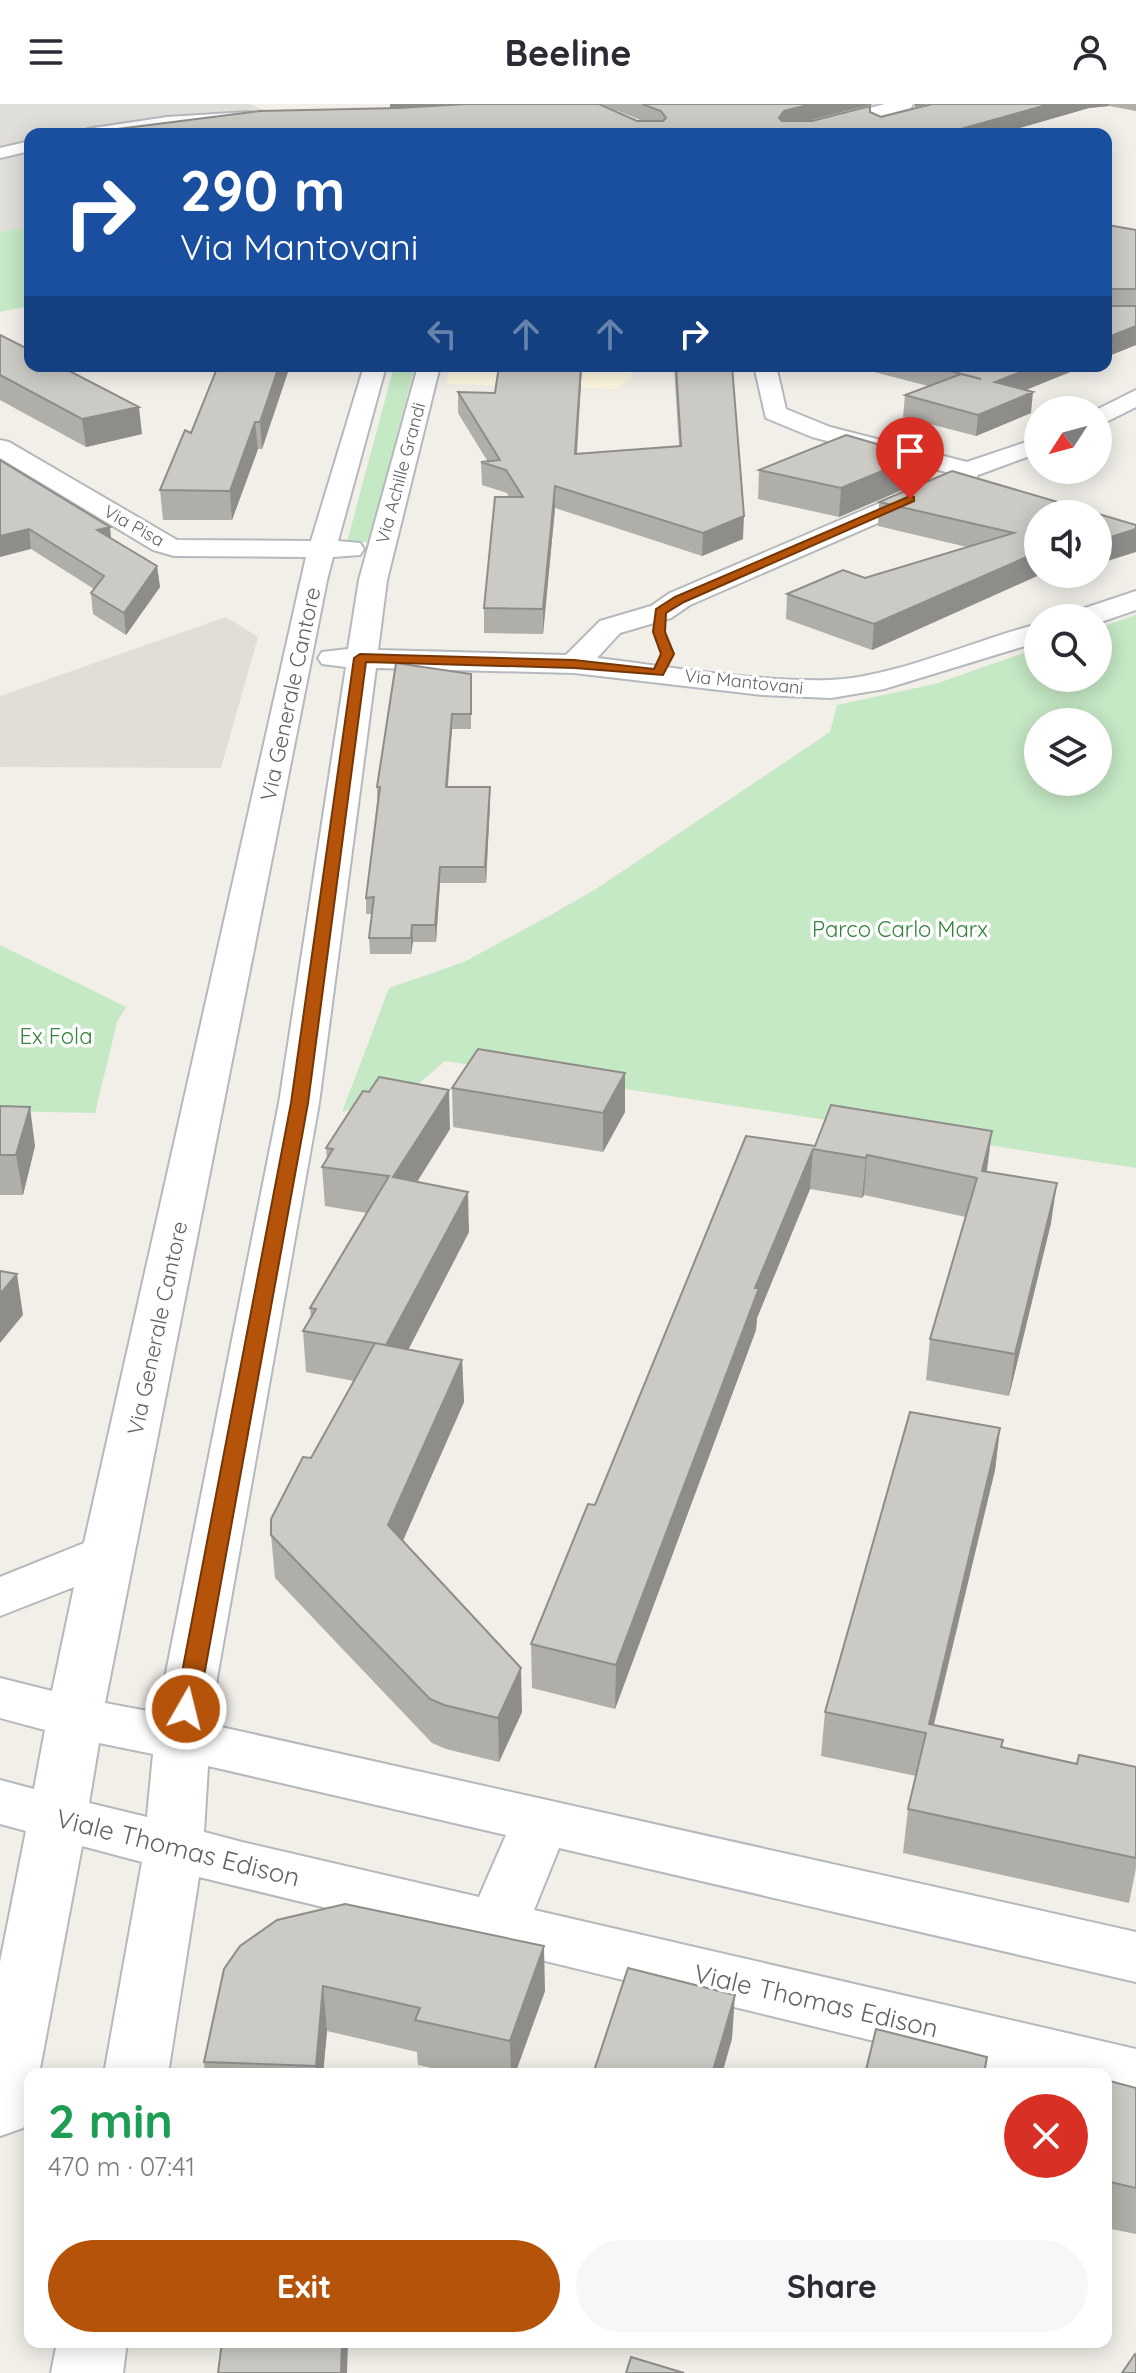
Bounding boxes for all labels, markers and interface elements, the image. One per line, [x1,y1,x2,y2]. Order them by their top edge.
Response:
icon: menu [24,30,68,74]
text: Beeline [505,30,631,75]
icon: person [1068,30,1112,74]
text: 290 m [180,155,345,225]
icon: right [48,160,152,264]
text: Via Mantovani [180,224,419,269]
icon: left [420,312,464,356]
icon: ahead [504,312,548,356]
icon: ahead [588,312,632,356]
icon: right [672,312,716,356]
north arrow [1024,396,1112,484]
map controls [1024,396,1112,796]
street label: Via Achille Grandi [371,400,430,546]
pin [876,417,944,499]
icon: arrive [888,429,932,473]
street label: Via Pisa [100,500,169,552]
button: sound [1024,500,1112,588]
street label: Via Generale Cantore [254,585,326,803]
button: search [1024,604,1112,692]
street label: Via Mantovani [684,664,805,699]
button: layers [1024,708,1112,796]
park label: Parco Carlo Marx [812,915,988,943]
park label: Ex Fola [20,1022,92,1050]
street label: Via Generale Cantore [121,1219,193,1437]
position arrow [144,1667,228,1751]
street label: Viale Thomas Edison [53,1801,303,1894]
street label: Viale Thomas Edison [691,1956,942,2045]
text: 2 min [48,2090,173,2150]
button: close [1004,2094,1088,2178]
text: 470 m · 07:41 [48,2150,195,2183]
button: Exit [48,2240,560,2332]
button: Share [576,2240,1088,2332]

